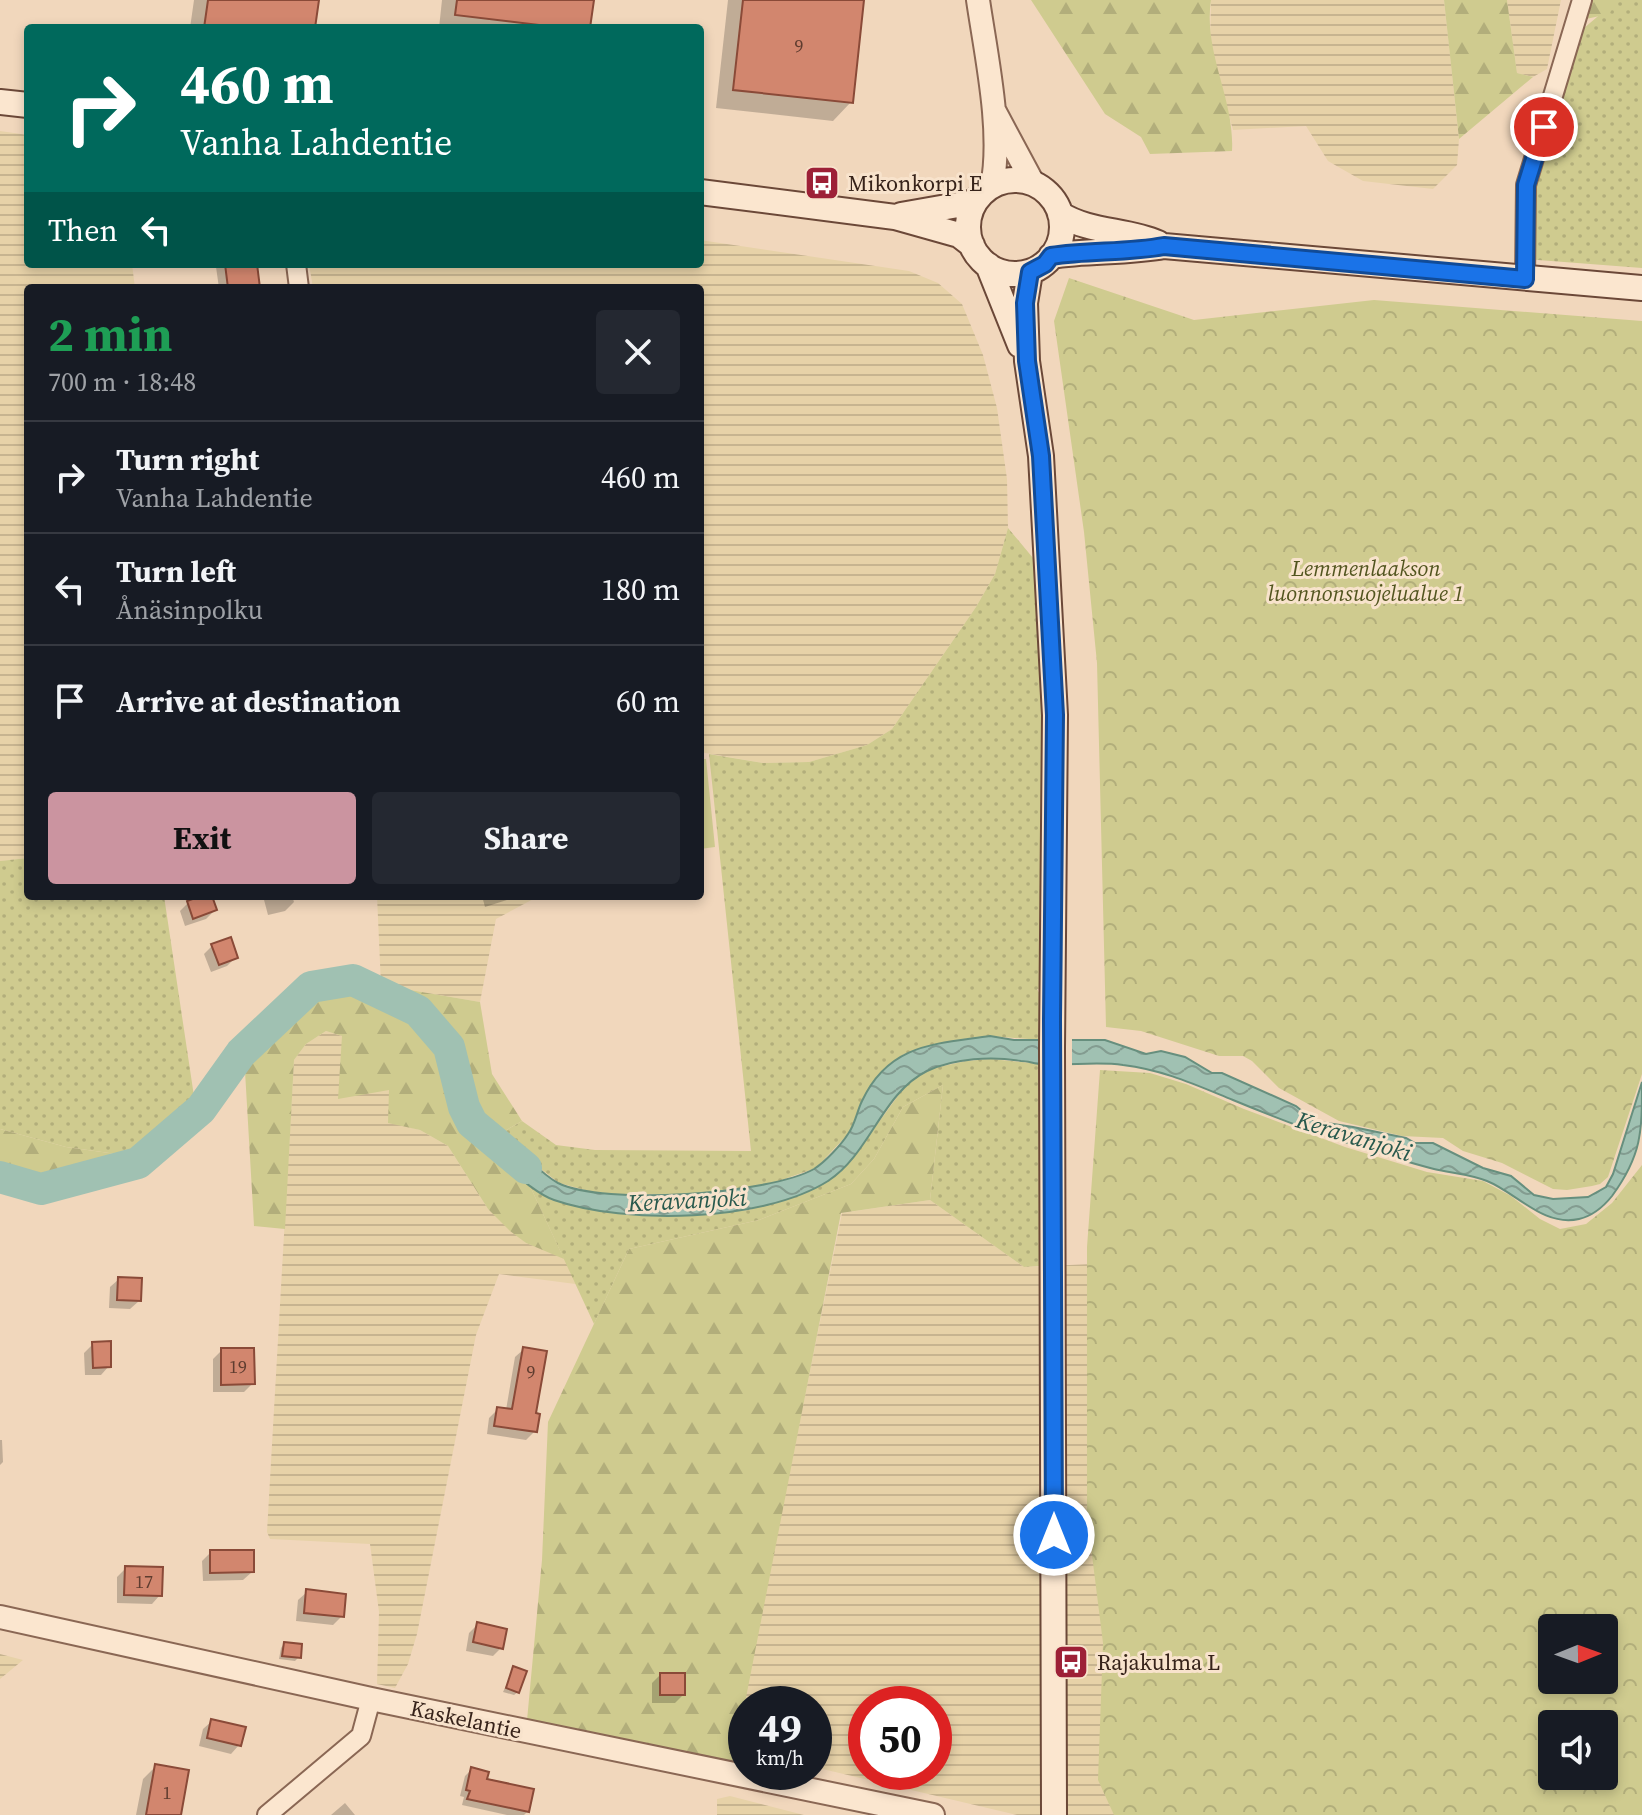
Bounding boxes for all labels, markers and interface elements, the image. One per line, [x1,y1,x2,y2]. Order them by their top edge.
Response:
house number: 9 [795,33,804,58]
text: 460 m [180,45,334,122]
icon: right [48,56,152,160]
pin [1510,93,1578,161]
icon: arrive [1522,105,1566,149]
text: Vanha Lahdentie [180,118,452,167]
bus stop icon: Mikonkorpi E [803,164,841,202]
place label: Mikonkorpi E [848,168,982,198]
icon: left [134,208,178,252]
text: Then [48,210,118,251]
text: 2 min [48,301,173,367]
button: close [596,310,680,394]
text: 700 m · 18:48 [48,364,196,400]
text: Turn right [116,439,259,480]
icon: right [48,455,92,499]
text: 460 m [601,457,680,498]
text: Vanha Lahdentie [116,480,313,516]
text: Turn left [116,551,236,592]
park label: Lemmenlaakson luonnonsuojelualue 1 [1268,553,1464,608]
icon: left [48,567,92,611]
text: 180 m [601,569,680,610]
text: Ånäsinpolku [116,592,263,628]
icon: arrive [48,679,92,723]
text: Arrive at destination [116,681,401,722]
text: 60 m [616,681,680,722]
button: Exit [48,792,356,884]
button: Share [372,792,680,884]
water label: Keravanjoki [1291,1102,1416,1169]
water label: Keravanjoki [626,1180,748,1220]
house number: 19 [229,1354,247,1379]
house number: 9 [527,1359,536,1384]
position arrow [1012,1493,1096,1577]
house number: 17 [135,1569,153,1594]
north arrow [1538,1614,1618,1694]
map controls [1538,1614,1618,1790]
bus stop icon: Rajakulma L [1052,1643,1090,1681]
place label: Rajakulma L [1097,1647,1221,1677]
speed limit sign: 50 [848,1686,952,1790]
street label: Kaskelantie [408,1693,524,1745]
text: 49 [758,1701,802,1755]
button: sound [1538,1710,1618,1790]
text: km/h [756,1744,804,1772]
house number: 1 [163,1780,172,1805]

